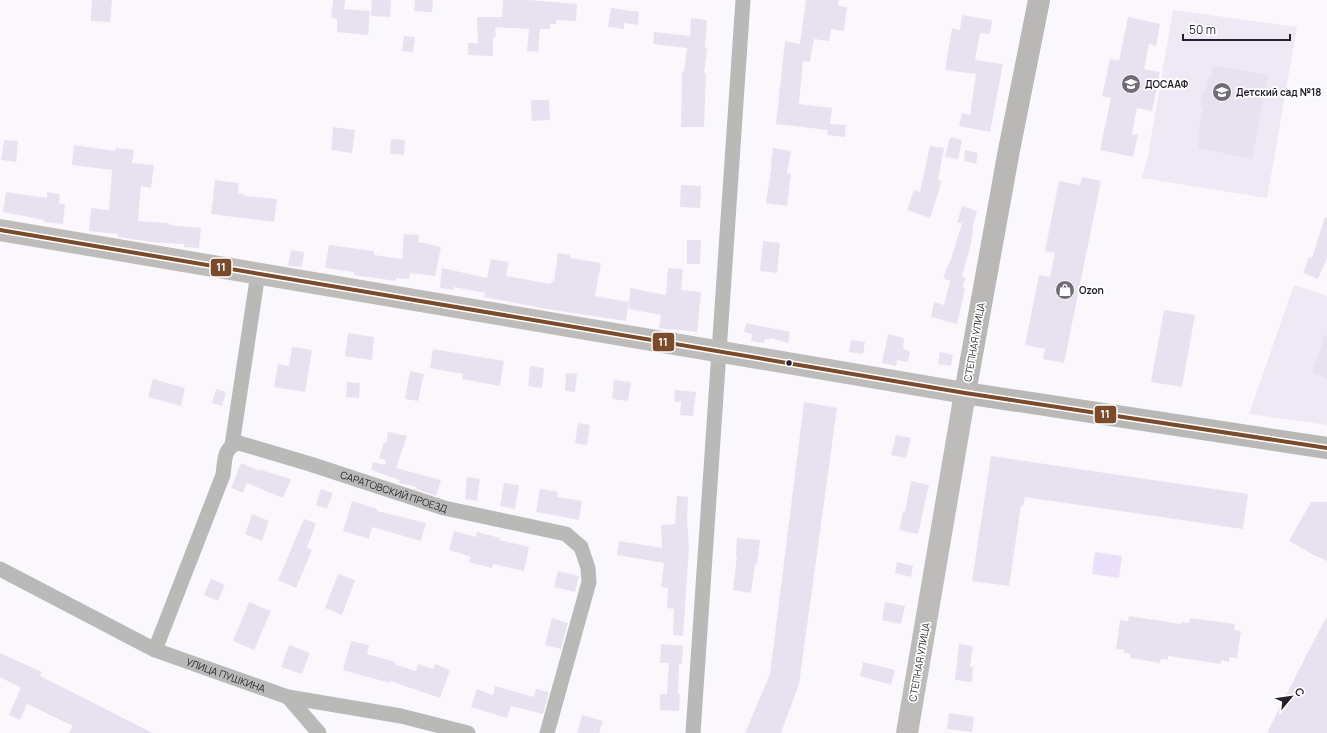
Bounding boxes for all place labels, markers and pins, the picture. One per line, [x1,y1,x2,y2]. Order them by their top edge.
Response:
school or university icon: ДОСААФ [1120,73,1142,95]
place label: ДОСААФ [1145,77,1189,91]
school or university icon: Детский сад №18 [1211,81,1233,103]
place label: Детский сад №18 [1236,85,1321,99]
shop icon: Ozon [1054,279,1076,301]
place label: Ozon [1079,283,1104,297]
unlabelled marker [784,358,794,368]

